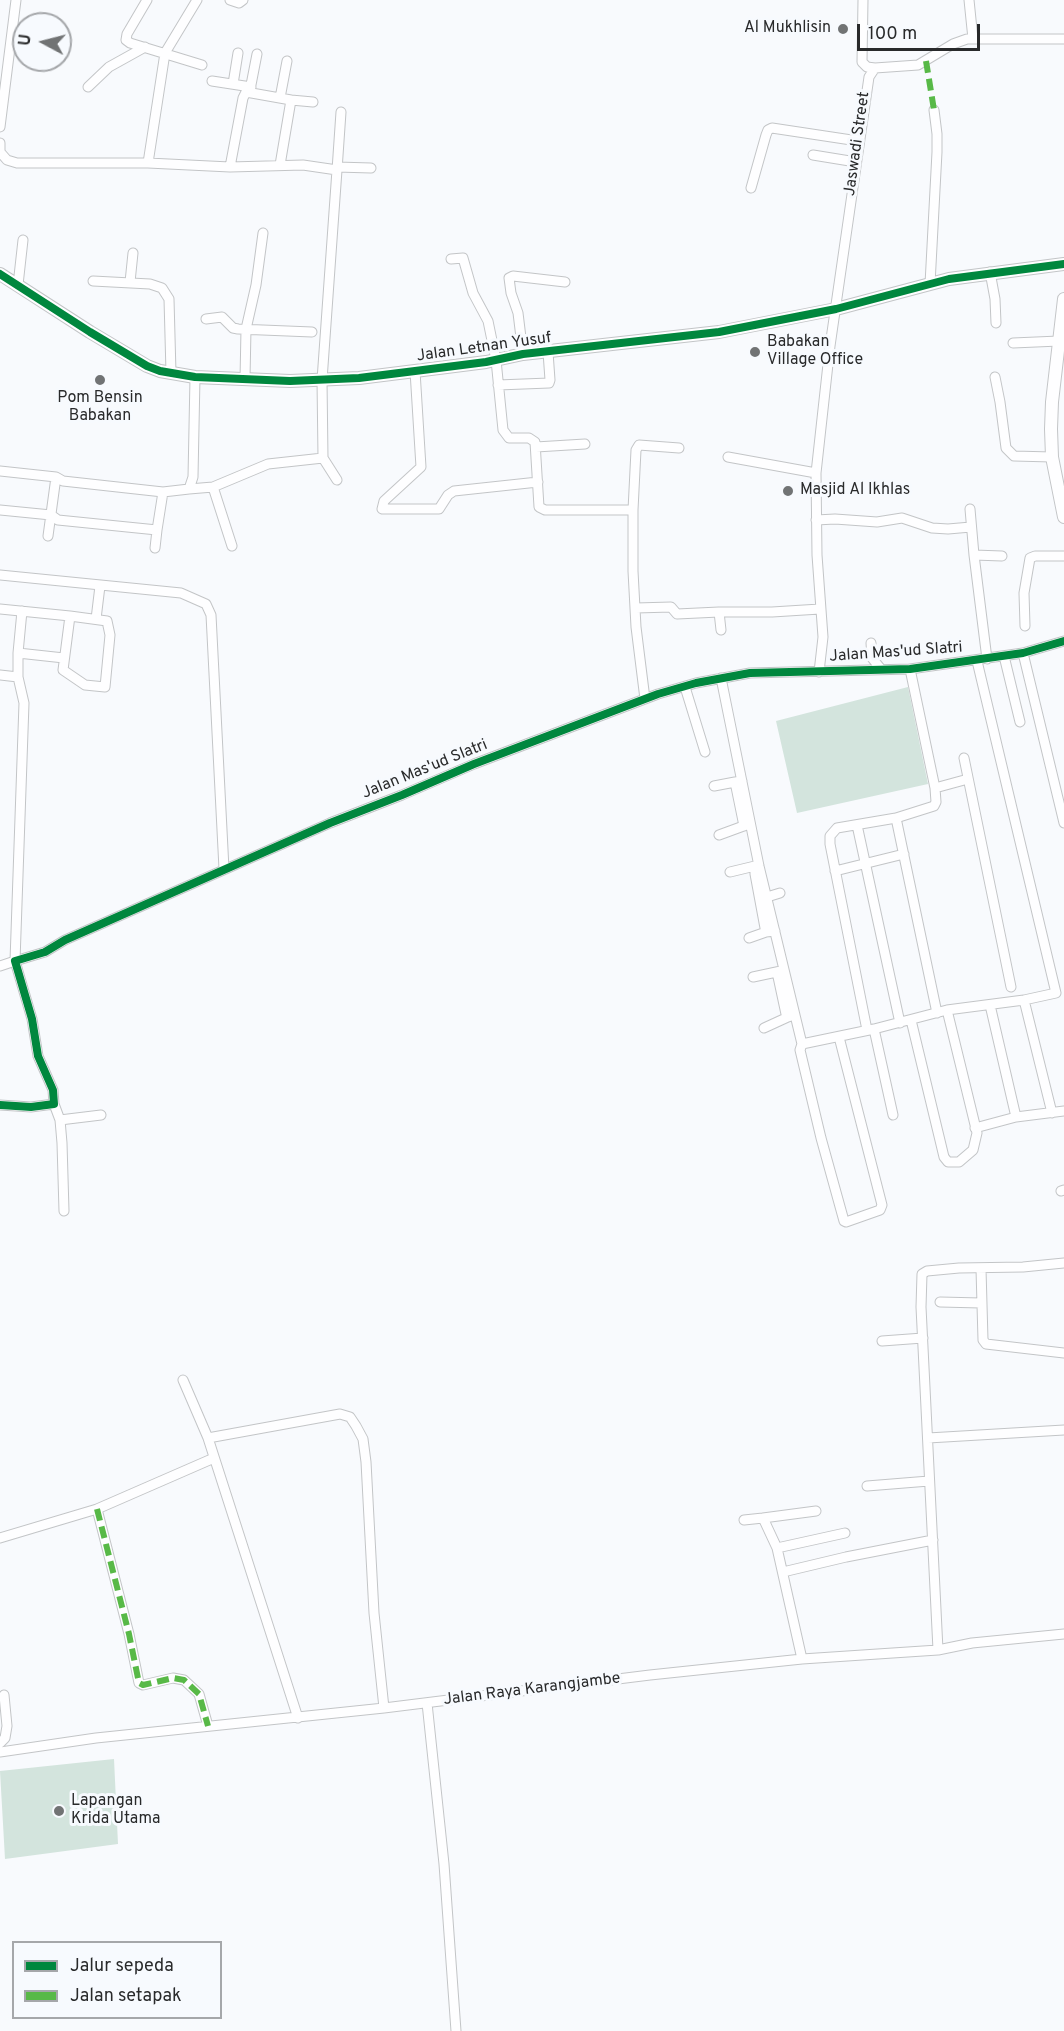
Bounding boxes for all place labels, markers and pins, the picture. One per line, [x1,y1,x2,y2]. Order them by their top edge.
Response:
place label: Al Mukhlisin [744,19,831,39]
marker: Al Mukhlisin [836,22,850,36]
place label: Babakan Village Office [767,333,863,371]
marker: Babakan Village Office [748,345,762,359]
marker: Pom Bensin Babakan [93,373,107,387]
place label: Pom Bensin Babakan [57,389,143,427]
place label: Masjid Al Ikhlas [800,481,910,501]
marker: Masjid Al Ikhlas [781,484,795,498]
place label: Lapangan Krida Utama [71,1792,161,1830]
marker: Lapangan Krida Utama [52,1804,66,1818]

